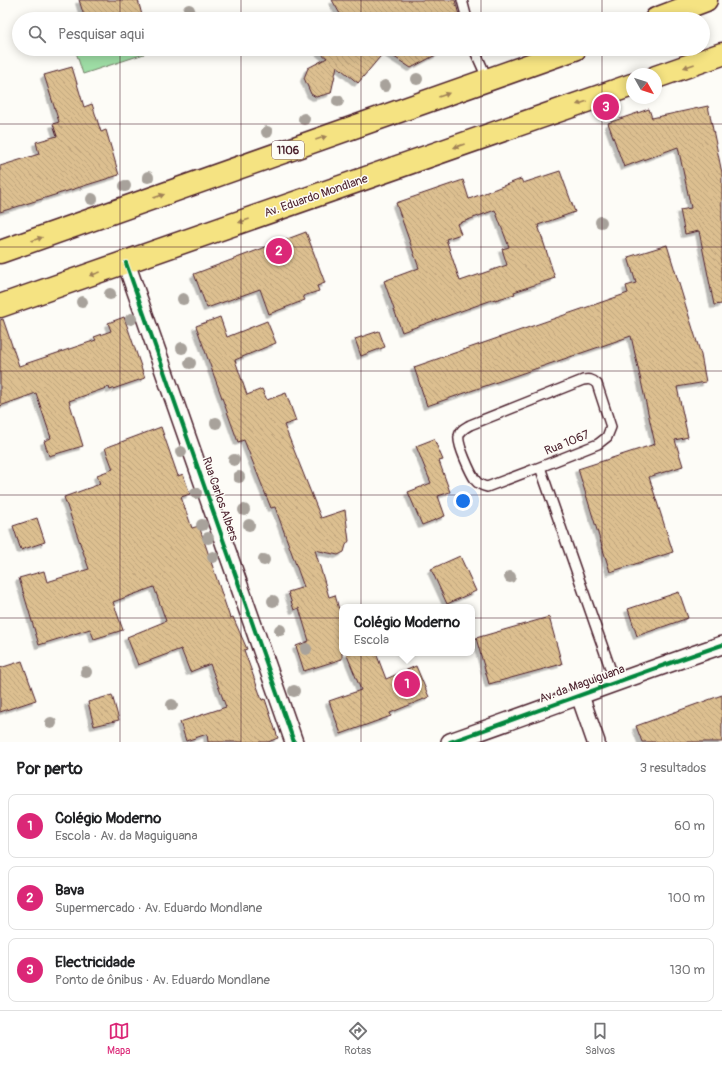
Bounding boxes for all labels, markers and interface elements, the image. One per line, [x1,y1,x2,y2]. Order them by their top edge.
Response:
search box [12,12,710,56]
icon: search [26,23,48,45]
text: Pesquisar aqui [58,25,144,44]
one-way arrow [683,63,695,69]
north arrow [626,68,662,104]
one-way arrow [438,91,450,97]
pin: 3 [593,92,619,122]
one-way arrow [575,100,587,106]
one-way arrow [316,135,328,141]
road number: 1106 [272,141,304,159]
one-way arrow [453,143,465,149]
street label: Av. Eduardo Mondlane [262,171,370,221]
one-way arrow [154,192,166,198]
one-way arrow [237,219,249,225]
one-way arrow [31,236,43,242]
pin: 2 [266,236,292,266]
one-way arrow [88,271,100,277]
street label: Rua 1067 [542,427,592,459]
street label: Rua Carlos Albers [199,455,242,544]
your location [453,491,473,511]
popup [339,604,475,656]
text: Colégio Moderno [354,613,460,632]
text: Escola [354,632,389,648]
street label: Av. da Maguiguana [537,661,627,706]
pin: 1 [394,669,420,699]
text: Por perto [16,758,83,779]
text: 3 resultados [640,760,706,776]
text: Colégio Moderno [55,809,161,828]
text: 1 [27,818,33,834]
text: 60 m [674,818,705,834]
text: Escola · Av. da Maguiguana [55,828,197,844]
text: Bava [55,881,84,900]
text: 2 [26,890,34,906]
text: 100 m [668,890,705,906]
text: Supermercado · Av. Eduardo Mondlane [55,900,262,916]
text: Electricidade [55,953,135,972]
text: 3 [26,962,34,978]
text: 130 m [669,962,705,978]
text: Ponto de ônibus · Av. Eduardo Mondlane [55,972,270,988]
tab: Mapa [107,1020,130,1057]
tab: Rotas [344,1020,371,1057]
tab: Salvos [585,1020,615,1057]

